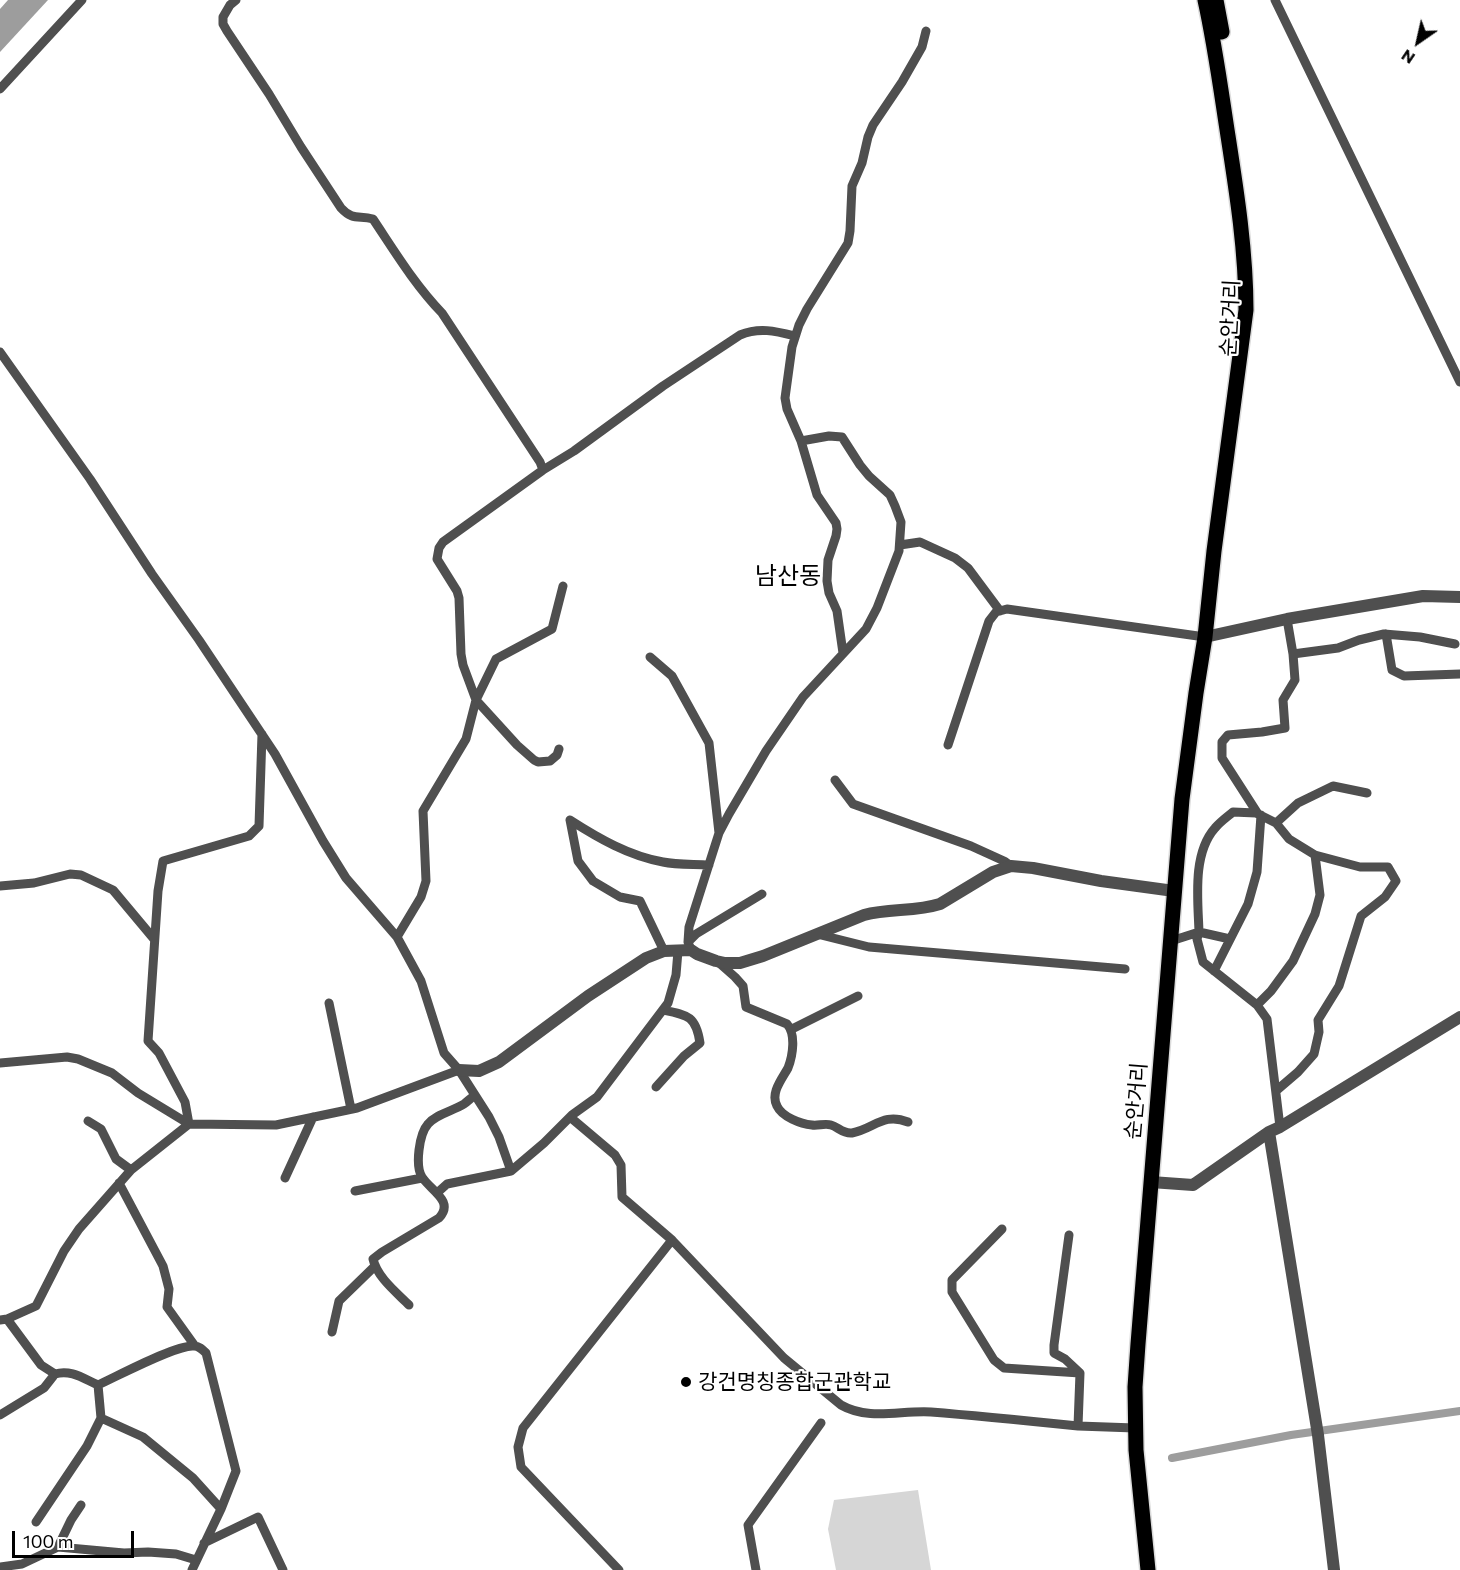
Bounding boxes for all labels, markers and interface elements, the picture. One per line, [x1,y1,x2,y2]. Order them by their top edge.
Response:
north arrow [1388,12,1448,72]
text: N [1397,46,1418,69]
street label: 순안거리 [1215,279,1245,357]
district label: 남산동 [755,562,821,590]
street label: 순안거리 [1120,1061,1152,1141]
place label: 강건명칭종합군관학교 [698,1369,891,1395]
marker: 강건명칭종합군관학교 [679,1375,693,1389]
scale bar [15,1519,136,1557]
text: 100 m [23,1530,73,1552]

